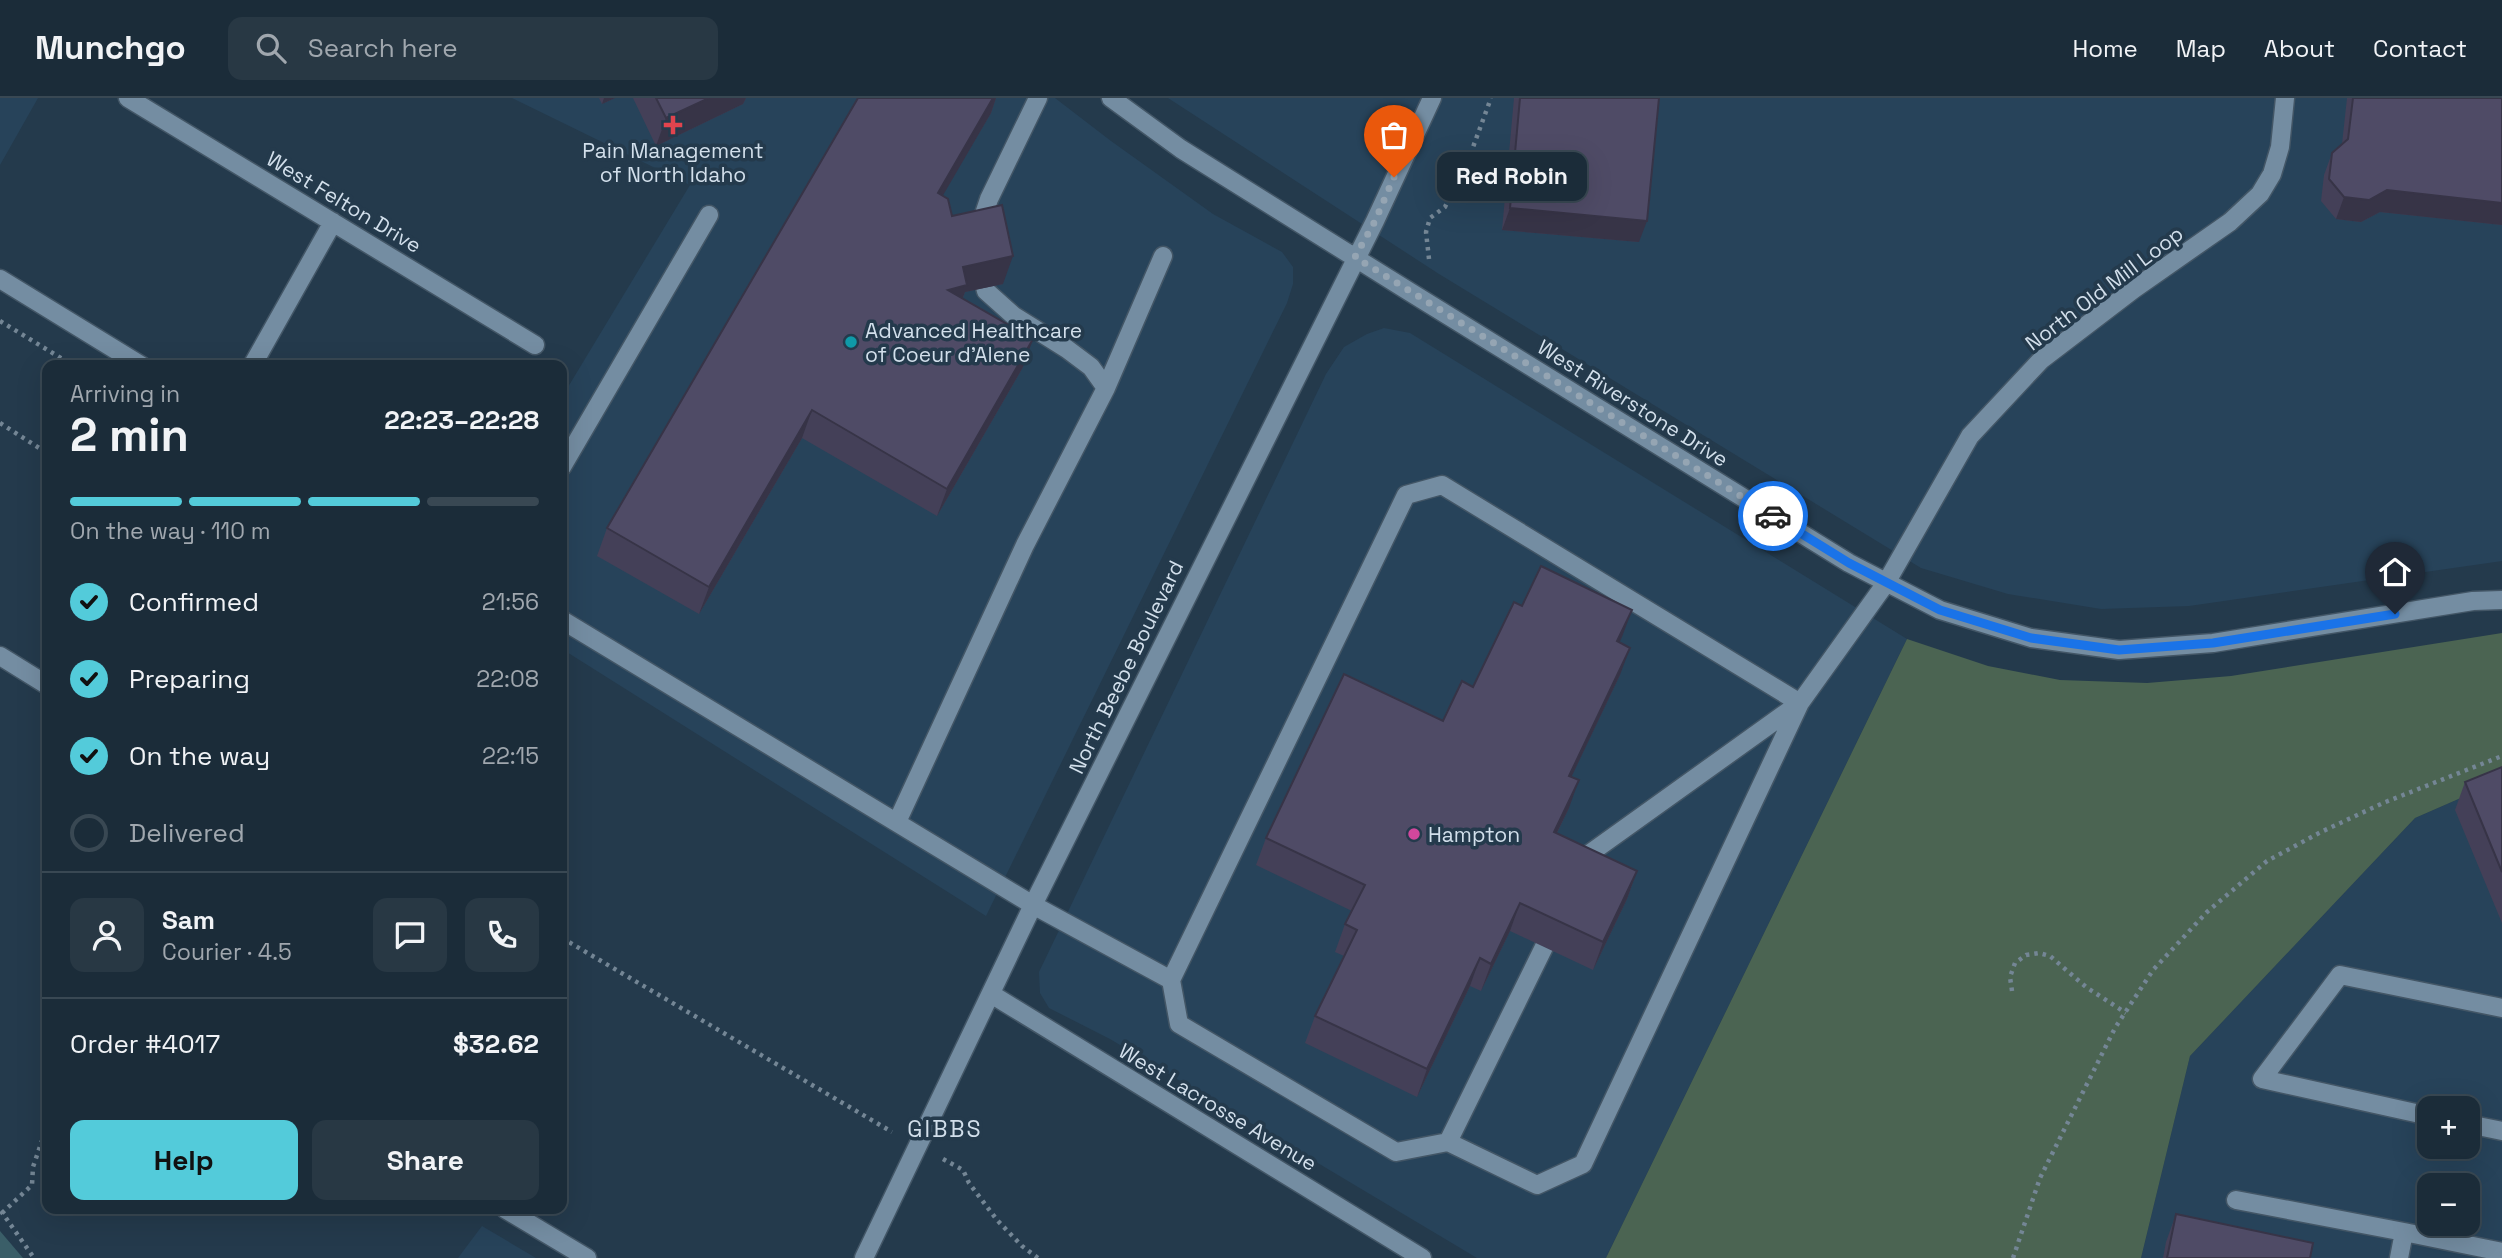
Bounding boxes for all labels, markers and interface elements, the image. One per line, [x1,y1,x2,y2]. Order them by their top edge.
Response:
search box [228,17,718,80]
text: Munchgo [35,27,186,69]
icon: search [252,29,290,67]
text: Search here [308,31,458,65]
text: Home [2072,33,2138,64]
text: Map [2176,33,2226,64]
text: About [2264,33,2335,64]
text: Contact [2373,33,2467,64]
pin [1364,105,1424,177]
marker: Pain Management of North Idaho [663,115,683,135]
icon: bag [1375,116,1413,154]
place label: Pain Management of North Idaho [582,137,764,188]
street label: West Felton Drive [262,145,426,259]
callout: Red Robin [1436,153,1586,202]
text: Red Robin [1456,161,1568,191]
street label: North Old Mill Loop [2020,220,2188,356]
place label: Advanced Healthcare of Coeur d'Alene [865,317,1082,368]
street label: West Riverstone Drive [1533,333,1733,473]
marker: Advanced Healthcare of Coeur d'Alene [843,334,859,350]
text: Arriving in [70,379,180,409]
text: 22:23–22:28 [384,403,539,437]
text: 2 min [70,406,189,464]
courier [1738,481,1808,551]
icon: car [1754,497,1792,535]
text: On the way · 110 m [70,516,271,546]
pin [2365,542,2425,614]
icon: home [2376,553,2414,591]
street label: North Beebe Boulevard [1063,556,1189,778]
icon: check [70,583,108,621]
text: Confirmed [129,585,259,619]
text: 21:56 [482,587,539,617]
icon: check [70,660,108,698]
text: Preparing [129,662,250,696]
text: 22:08 [476,664,539,694]
icon: check [70,737,108,775]
text: On the way [129,739,270,773]
text: 22:15 [482,741,539,771]
text: Delivered [129,816,245,850]
place label: Hampton [1428,821,1520,848]
marker: Hampton [1406,826,1422,842]
button: person [70,898,144,972]
button: chat [373,898,447,972]
button: phone [465,898,539,972]
text: Sam [162,903,215,937]
text: Courier · 4.5 [162,937,292,967]
text: Order #4017 [70,1027,220,1061]
text: $32.62 [453,1027,539,1061]
street label: West Lacrosse Avenue [1114,1037,1322,1177]
map controls [2417,1096,2480,1236]
button: + [2417,1096,2480,1159]
district label: GIBBS [907,1114,983,1144]
button: Help [70,1120,298,1200]
button: Share [312,1120,539,1200]
button: − [2417,1173,2480,1236]

